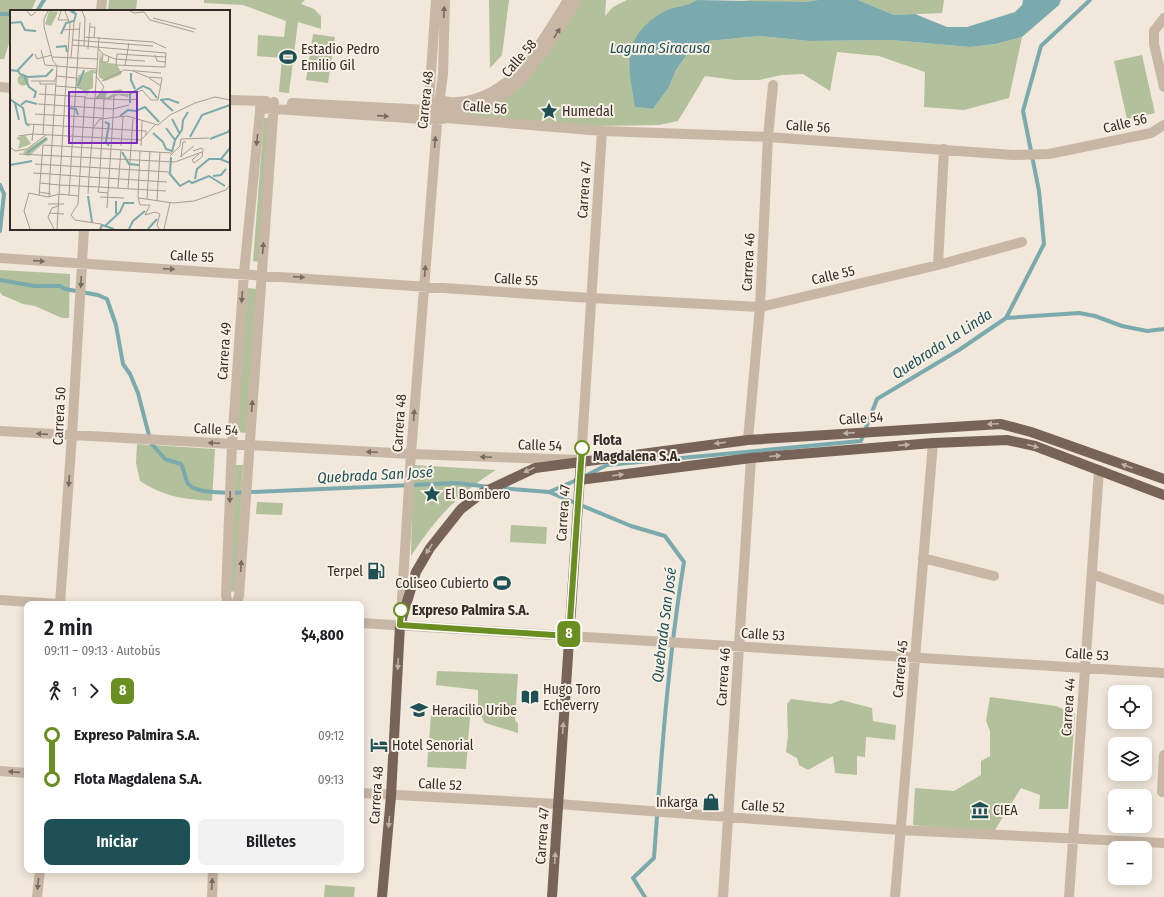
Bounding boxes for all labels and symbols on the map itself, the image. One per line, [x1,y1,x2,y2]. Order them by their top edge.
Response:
one-way arrow [441,6,448,18]
inset map [10,10,230,230]
one-way arrow [553,27,561,38]
street label: Calle 58 [498,36,540,81]
water label: Laguna Siracusa [610,39,711,57]
place label: Estadio Pedro Emilio Gil [301,41,380,74]
sports icon: Estadio Pedro Emilio Gil [278,47,298,67]
street label: Carrera 48 [414,70,437,130]
street label: Calle 56 [462,97,508,118]
place icon: Humedal [539,101,559,121]
place label: Humedal [562,103,614,120]
street label: Calle 56 [1101,110,1149,137]
one-way arrow [377,112,389,119]
street label: Calle 56 [785,116,831,137]
one-way arrow [254,134,261,146]
one-way arrow [432,136,439,148]
street label: Carrera 47 [574,161,595,219]
street label: Carrera 46 [738,232,759,292]
one-way arrow [259,242,266,254]
street label: Calle 55 [170,247,214,266]
one-way arrow [33,258,45,265]
street label: Calle 55 [810,262,856,289]
one-way arrow [421,265,428,277]
one-way arrow [163,266,175,273]
street label: Calle 55 [493,269,539,290]
one-way arrow [293,274,305,281]
one-way arrow [77,276,84,288]
one-way arrow [239,291,246,303]
water label: Quebrada La Linda [889,305,995,383]
street label: Carrera 49 [214,321,235,381]
street label: Carrera 50 [49,386,70,446]
street label: Carrera 48 [389,393,410,453]
one-way arrow [248,400,255,412]
street label: Calle 54 [838,408,884,429]
one-way arrow [410,409,417,421]
street label: Calle 54 [193,420,239,439]
one-way arrow [987,421,999,428]
one-way arrow [843,429,855,436]
one-way arrow [36,430,48,437]
place label: Flota Magdalena S.A. [593,432,681,465]
street label: Calle 54 [517,436,563,455]
one-way arrow [208,440,220,447]
marker: Flota Magdalena S.A. [574,440,590,456]
one-way arrow [714,440,726,446]
one-way arrow [898,442,910,449]
one-way arrow [1028,443,1040,449]
one-way arrow [366,448,378,455]
one-way arrow [480,453,492,460]
one-way arrow [769,453,781,460]
one-way arrow [1121,462,1133,468]
water label: Quebrada San José [317,463,433,487]
one-way arrow [522,468,534,474]
one-way arrow [612,472,624,478]
one-way arrow [65,475,72,488]
place icon: El Bombero [422,484,442,504]
street label: Carrera 47 [553,484,574,542]
place label: El Bombero [445,486,510,503]
one-way arrow [226,491,233,503]
one-way arrow [425,544,433,554]
one-way arrow [238,560,245,572]
fuel station icon: Terpel [366,561,386,581]
place label: Terpel [327,563,363,580]
water label: Quebrada San José [648,566,680,684]
sports icon: Coliseo Cubierto [492,573,512,593]
place label: Coliseo Cubierto [395,575,489,592]
marker: Expreso Palmira S.A. [393,602,409,618]
place label: Expreso Palmira S.A. [412,602,529,619]
line badge: 8 [556,621,582,647]
street label: Calle 53 [740,624,785,645]
street label: Carrera 45 [890,640,911,699]
street label: Calle 53 [1064,644,1109,665]
street label: Carrera 46 [713,647,734,707]
one-way arrow [395,658,402,670]
street label: Carrera 44 [1058,677,1079,737]
place label: Hugo Toro Echeverry [543,681,601,714]
library icon: Hugo Toro Echeverry [520,687,540,707]
school or university icon: Heracilio Uribe [409,700,429,720]
place label: Heracilio Uribe [432,702,517,719]
one-way arrow [560,722,567,734]
hotel icon: Hotel Senorial [369,735,389,755]
place label: Hotel Senorial [392,737,474,754]
street label: Carrera 48 [366,765,387,825]
one-way arrow [7,769,20,776]
street label: Calle 52 [418,775,462,794]
shop icon: Inkarga [701,792,721,812]
place label: Inkarga [656,794,698,811]
street label: Calle 52 [741,796,785,817]
museum icon: CIEA [970,800,990,820]
place label: CIEA [993,802,1018,819]
street label: Carrera 47 [532,807,553,865]
one-way arrow [385,816,392,828]
one-way arrow [551,852,558,864]
one-way arrow [35,877,42,890]
one-way arrow [209,877,216,890]

